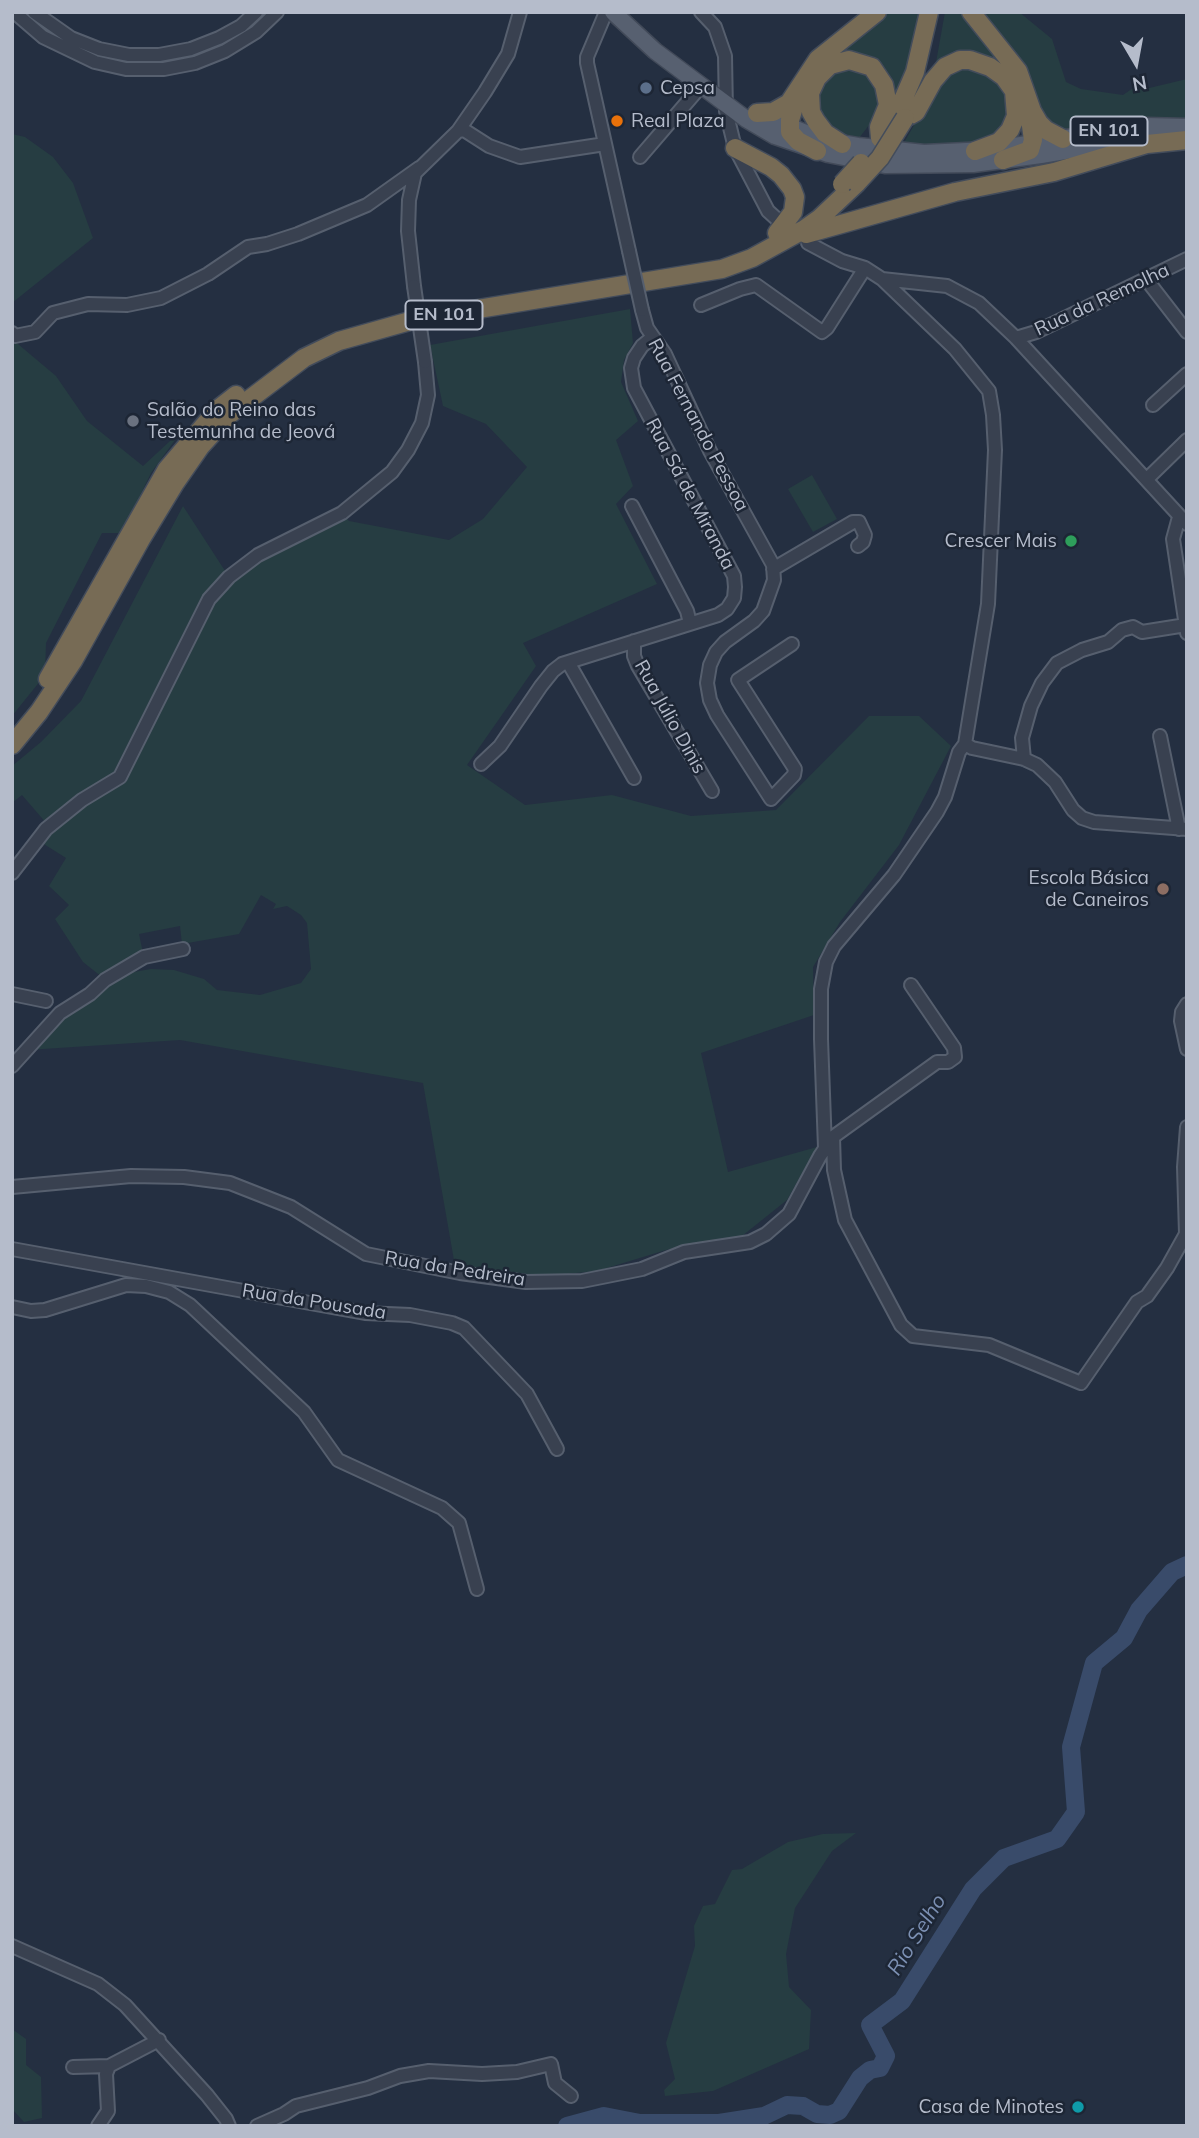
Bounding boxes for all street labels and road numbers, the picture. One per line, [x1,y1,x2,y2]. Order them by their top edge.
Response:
road number: EN 101 [1070,116,1148,146]
street label: Rua da Remolha [1031,259,1173,341]
road number: EN 101 [406,300,482,330]
street label: Rua Fernando Pessoa [643,335,753,515]
street label: Rua Sá de Miranda [640,414,740,574]
street label: Rua Júlio Dinis [629,656,711,778]
street label: Rua da Pedreira [383,1247,527,1291]
street label: Rua da Pousada [240,1279,388,1325]

